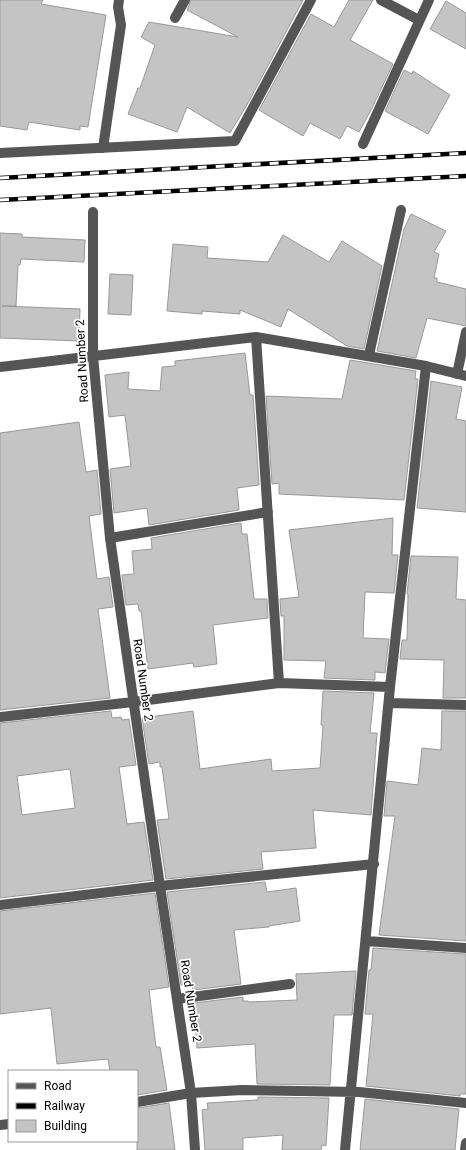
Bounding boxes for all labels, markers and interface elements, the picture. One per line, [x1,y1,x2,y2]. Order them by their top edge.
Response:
street label: Road Number 2 [73,319,91,403]
street label: Road Number 2 [130,638,156,722]
street label: Road Number 2 [178,959,204,1043]
legend [8,1070,138,1142]
text: Road [44,1079,72,1093]
text: Railway [44,1099,85,1113]
text: Building [44,1119,87,1133]

